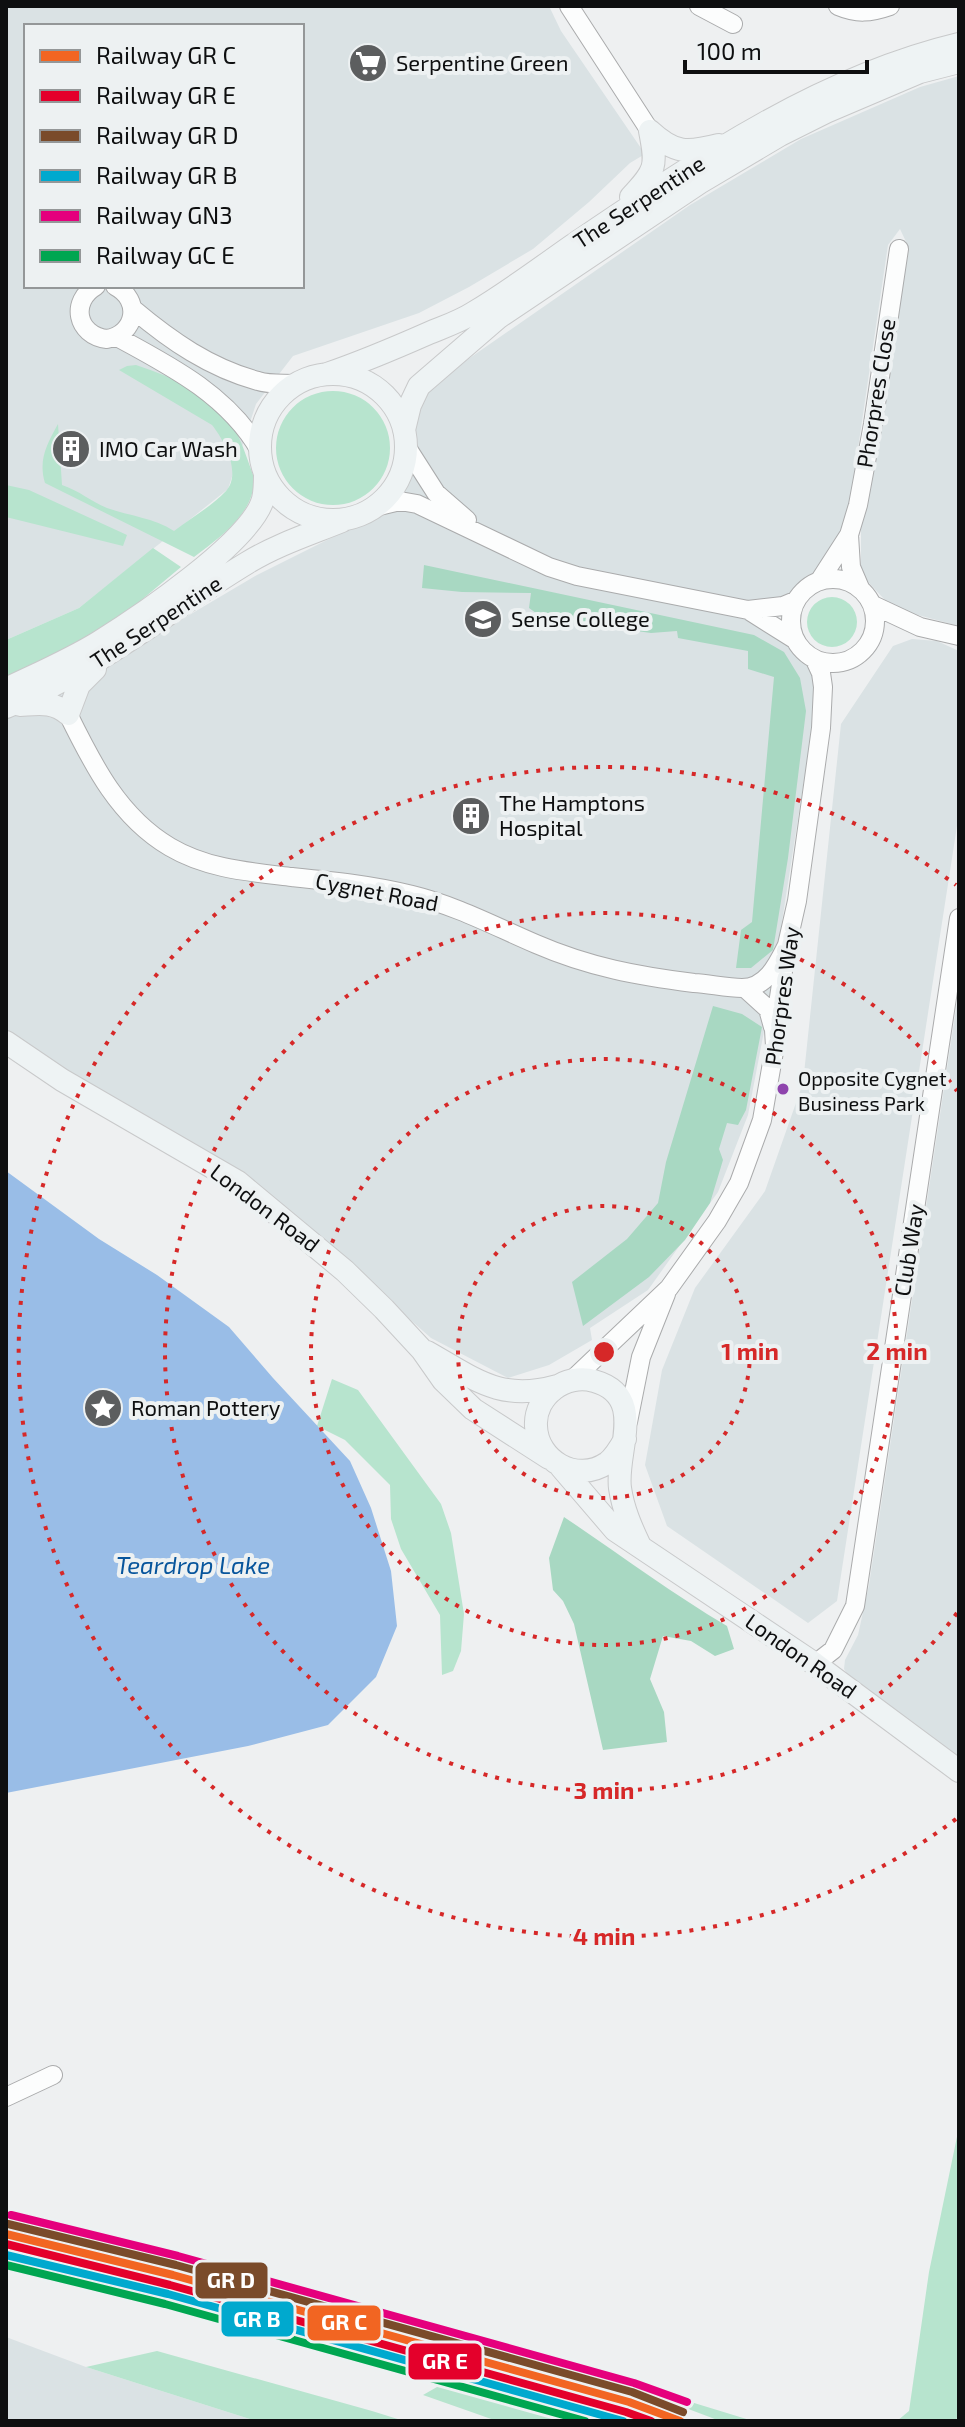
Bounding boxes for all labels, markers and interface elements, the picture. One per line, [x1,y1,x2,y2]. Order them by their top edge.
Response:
legend [24,24,304,288]
scale bar [685,24,867,74]
text: 100 m [697,36,762,65]
text: Railway GR C [96,40,236,69]
supermarket icon: Serpentine Green [347,42,389,84]
place label: Serpentine Green [396,49,568,75]
text: Railway GR E [96,80,236,109]
text: Railway GR D [96,120,238,149]
street label: The Serpentine [568,149,709,253]
text: Railway GR B [96,160,237,189]
text: Railway GN3 [96,200,233,229]
text: Railway GC E [96,240,235,269]
street label: Phorpres Close [850,316,900,469]
building icon: IMO Car Wash [50,428,92,470]
place label: IMO Car Wash [99,435,238,461]
street label: The Serpentine [85,569,226,673]
school or university icon: Sense College [462,598,504,640]
place label: Sense College [511,605,650,631]
place label: The Hamptons Hospital [499,789,645,840]
building icon: The Hamptons Hospital [450,795,492,837]
street label: Cygnet Road [314,866,441,916]
street label: Phorpres Way [758,924,804,1067]
place label: Opposite Cygnet Business Park [798,1066,947,1115]
marker: Opposite Cygnet Business Park [775,1081,791,1097]
street label: London Road [206,1158,325,1257]
street label: Club Way [888,1201,928,1298]
text: 1 min [721,1336,779,1365]
text: 2 min [866,1336,928,1365]
centre of rings [590,1338,618,1366]
place icon: Roman Pottery [82,1387,124,1429]
place label: Roman Pottery [131,1394,281,1420]
water label: Teardrop Lake [116,1550,270,1579]
street label: London Road [741,1607,862,1703]
text: 3 min [574,1775,634,1804]
text: 4 min [573,1921,635,1950]
line badge: GR D [194,2261,269,2300]
text: GR D [207,2266,255,2292]
line badge: GR B [220,2300,295,2338]
line badge: GR C [306,2304,382,2342]
text: GR B [233,2305,281,2331]
text: GR C [321,2308,367,2334]
line badge: GR E [407,2342,483,2381]
text: GR E [422,2347,468,2373]

